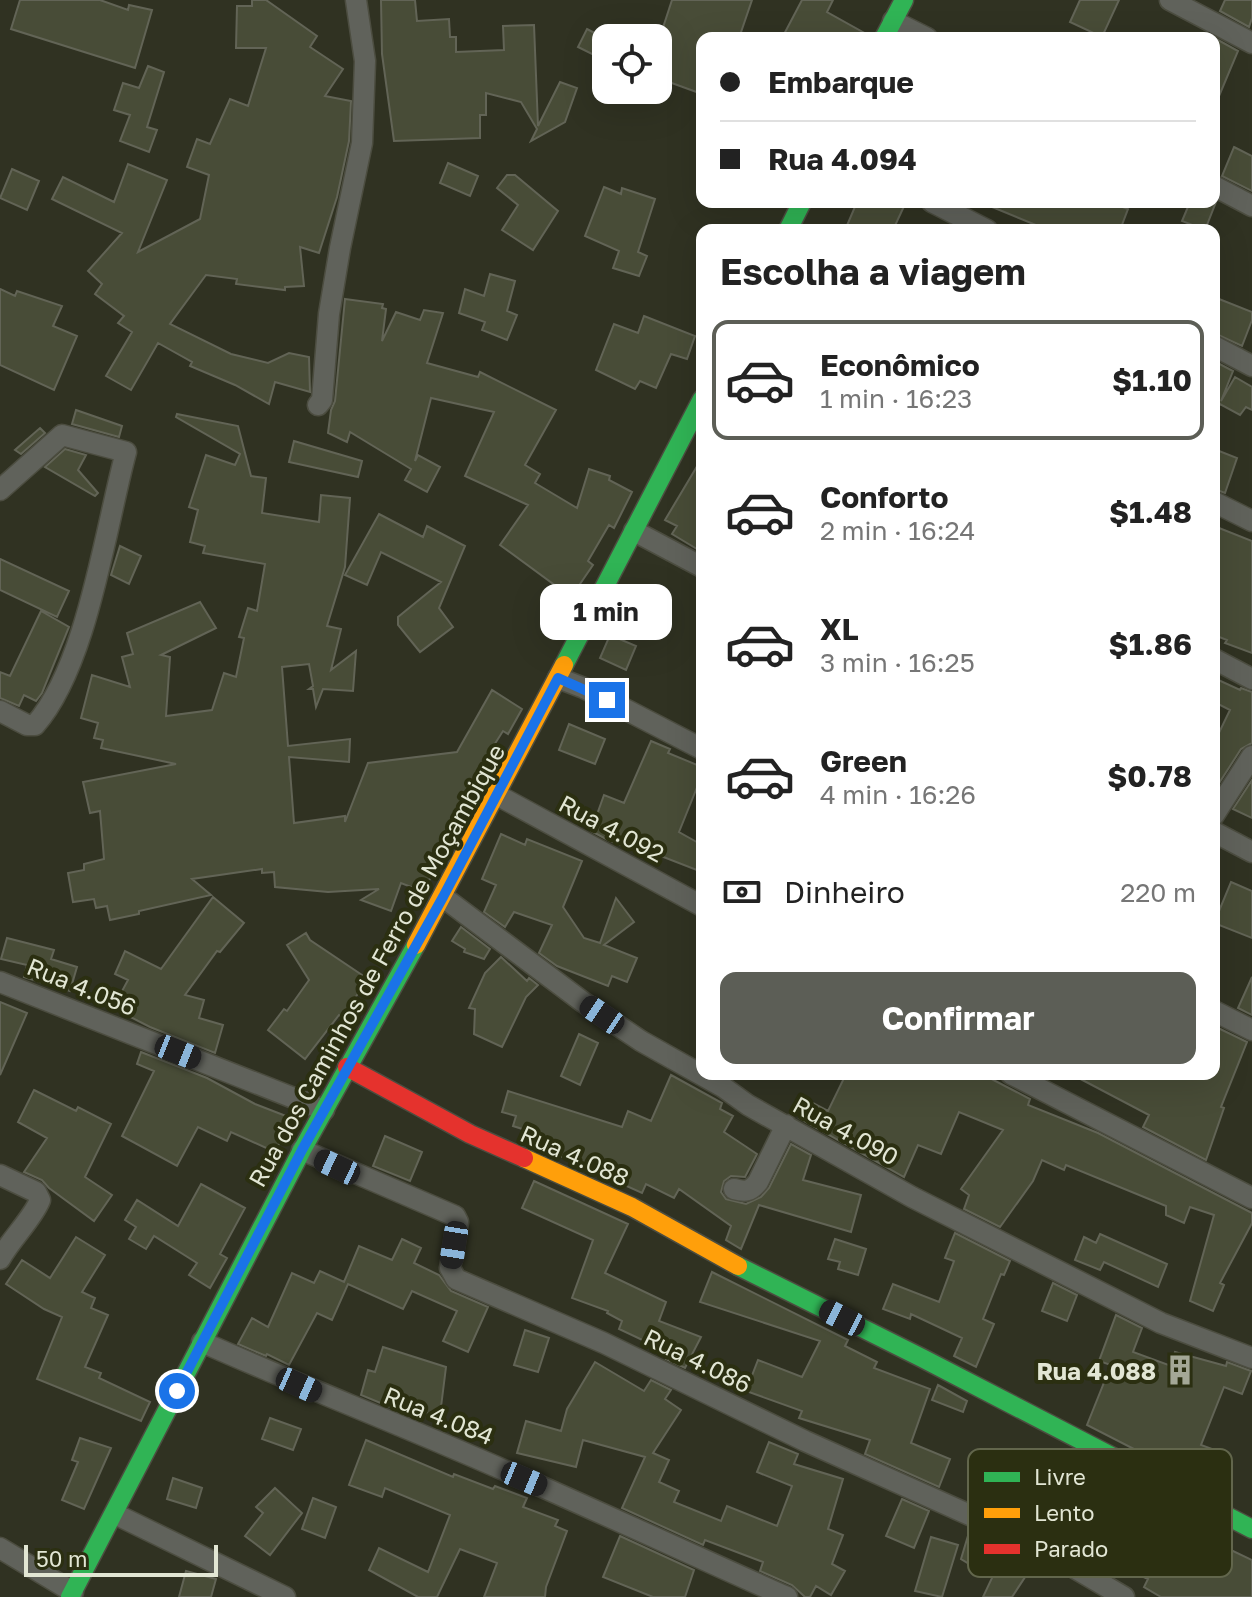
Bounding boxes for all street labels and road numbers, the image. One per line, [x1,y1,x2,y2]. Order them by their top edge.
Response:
street label: Rua dos Caminhos de Ferro de Moçambique [242,739,510,1191]
street label: Rua 4.092 [554,788,670,868]
street label: Rua 4.056 [23,951,141,1021]
street label: Rua 4.090 [788,1089,904,1171]
street label: Rua 4.088 [516,1118,634,1192]
street label: Rua 4.086 [640,1322,756,1398]
street label: Rua 4.084 [380,1380,498,1450]

